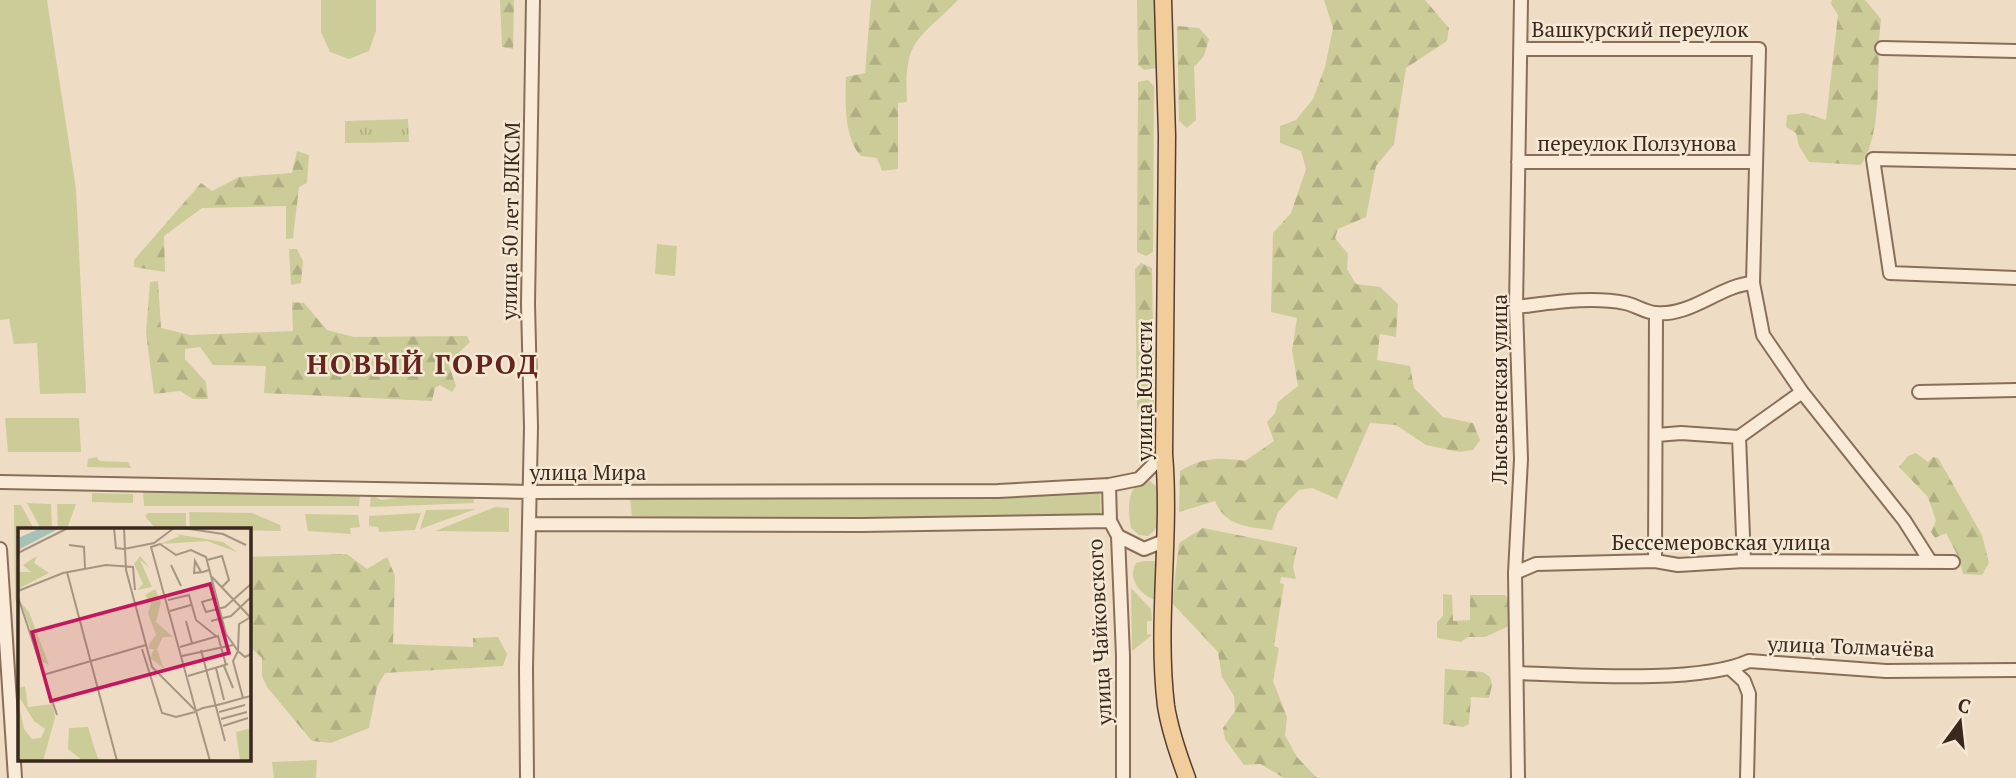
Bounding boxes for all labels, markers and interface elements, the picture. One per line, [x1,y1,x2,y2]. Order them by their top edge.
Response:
street label: Вашкурский переулок [1532,15,1749,43]
street label: улица 50 лет ВЛКСМ [494,122,526,321]
street label: переулок Ползунова [1537,129,1737,157]
street label: Лысьвенская улица [1485,293,1513,485]
street label: улица Юности [1130,321,1158,462]
district label: НОВЫЙ ГОРОД [306,345,540,382]
street label: улица Мира [529,458,647,486]
inset map [18,528,250,760]
street label: Бессемеровская улица [1612,528,1831,556]
street label: улица Чайковского [1080,538,1118,727]
street label: улица Толмачёва [1766,629,1935,663]
north arrow [1925,687,1995,757]
text: С [1955,691,1974,719]

